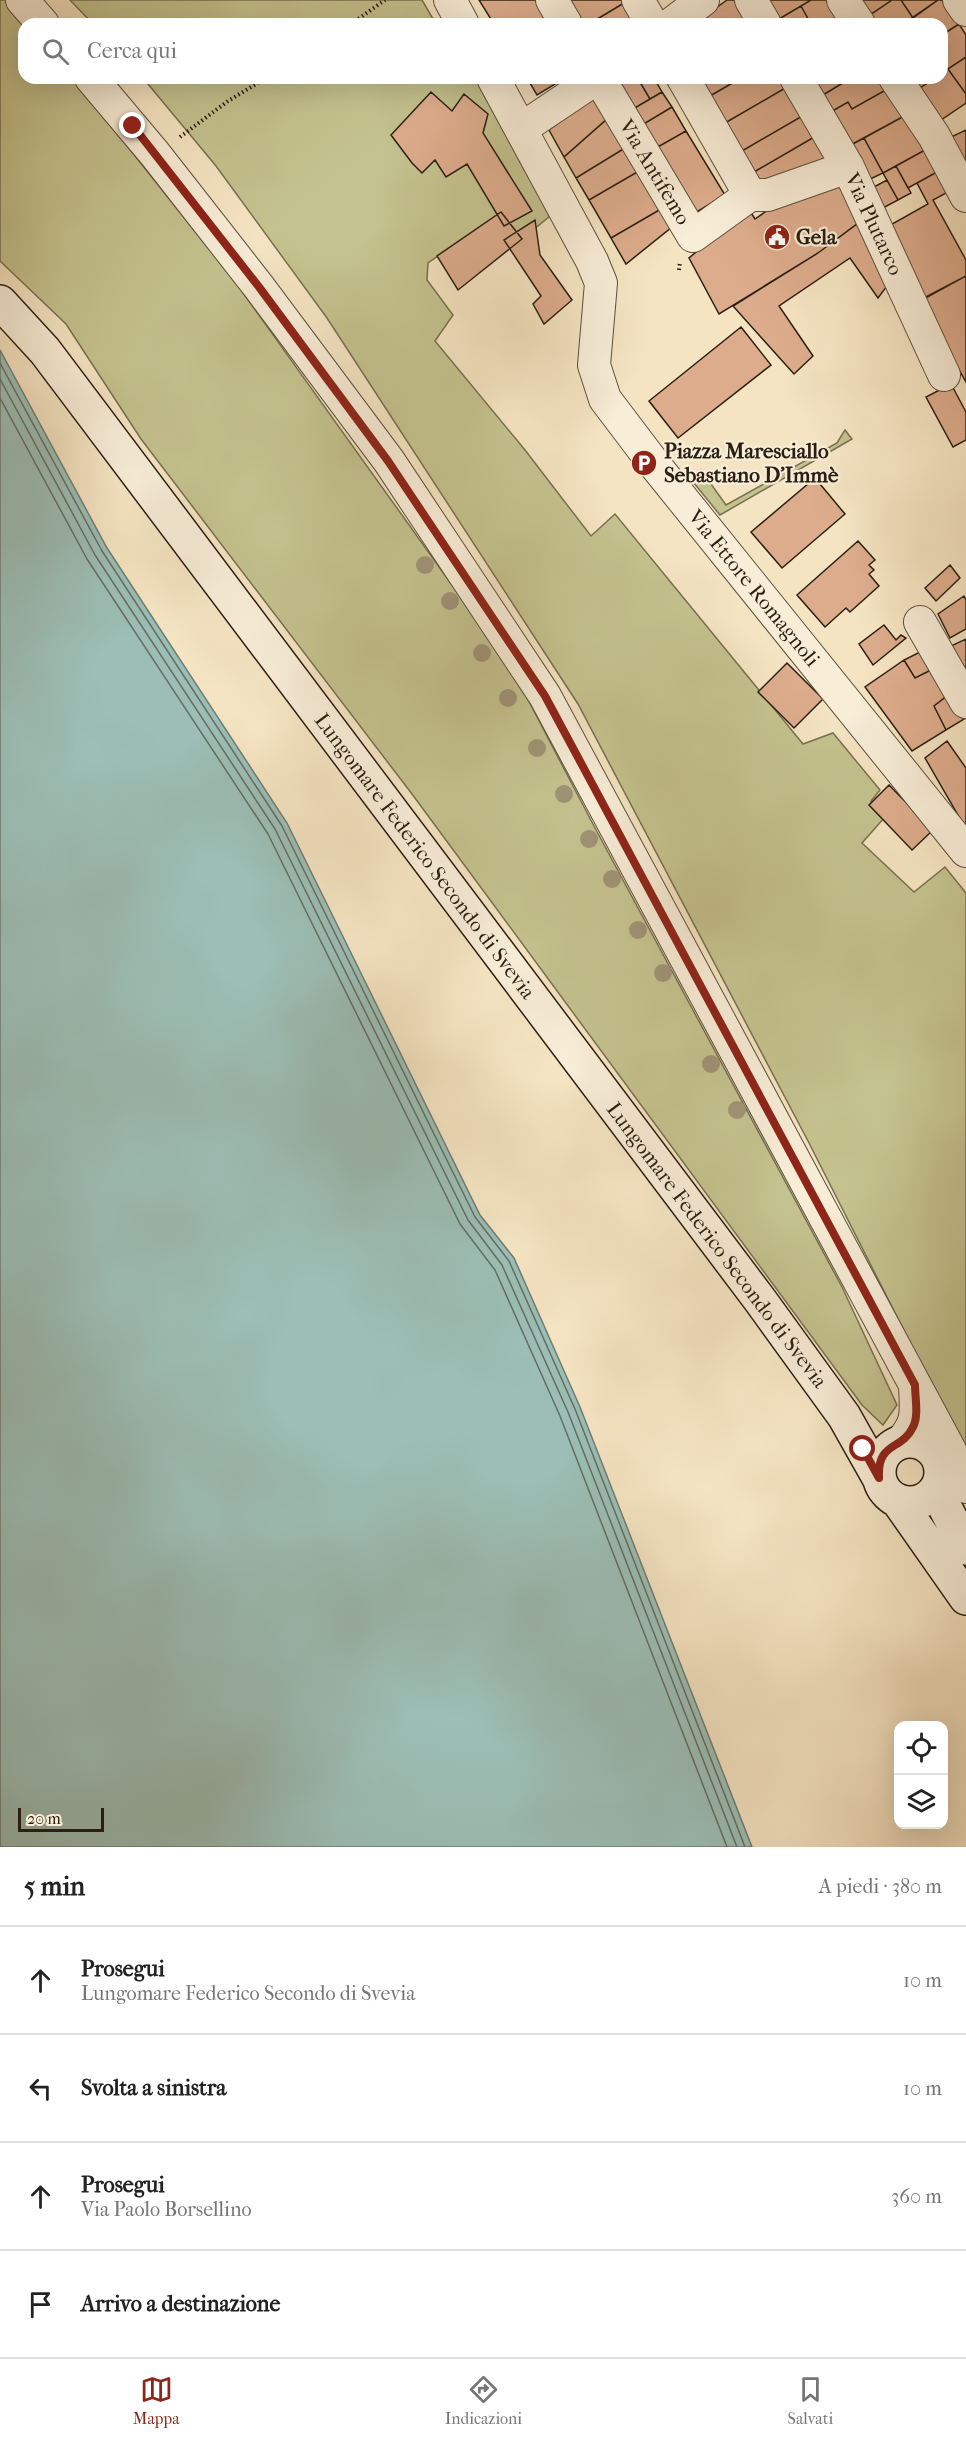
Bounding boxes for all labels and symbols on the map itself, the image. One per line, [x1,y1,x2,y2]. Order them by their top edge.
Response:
route end [119,112,145,138]
street label: Via Antifemo [614,114,696,229]
street label: Via Plutarco [839,168,908,279]
public building icon: Gela [762,222,792,252]
place label: Gela [796,225,838,249]
place label: Piazza Maresciallo Sebastiano D'Immè [664,439,839,487]
parking icon: Piazza Maresciallo Sebastiano D'Immè [629,448,659,478]
street label: Via Ettore Romagnoli [683,504,825,671]
street label: Lungomare Federico Secondo di Svevia [310,709,540,1004]
street label: Lungomare Federico Secondo di Svevia [602,1098,832,1393]
route start [849,1435,875,1461]
scale bar [18,1805,104,1832]

